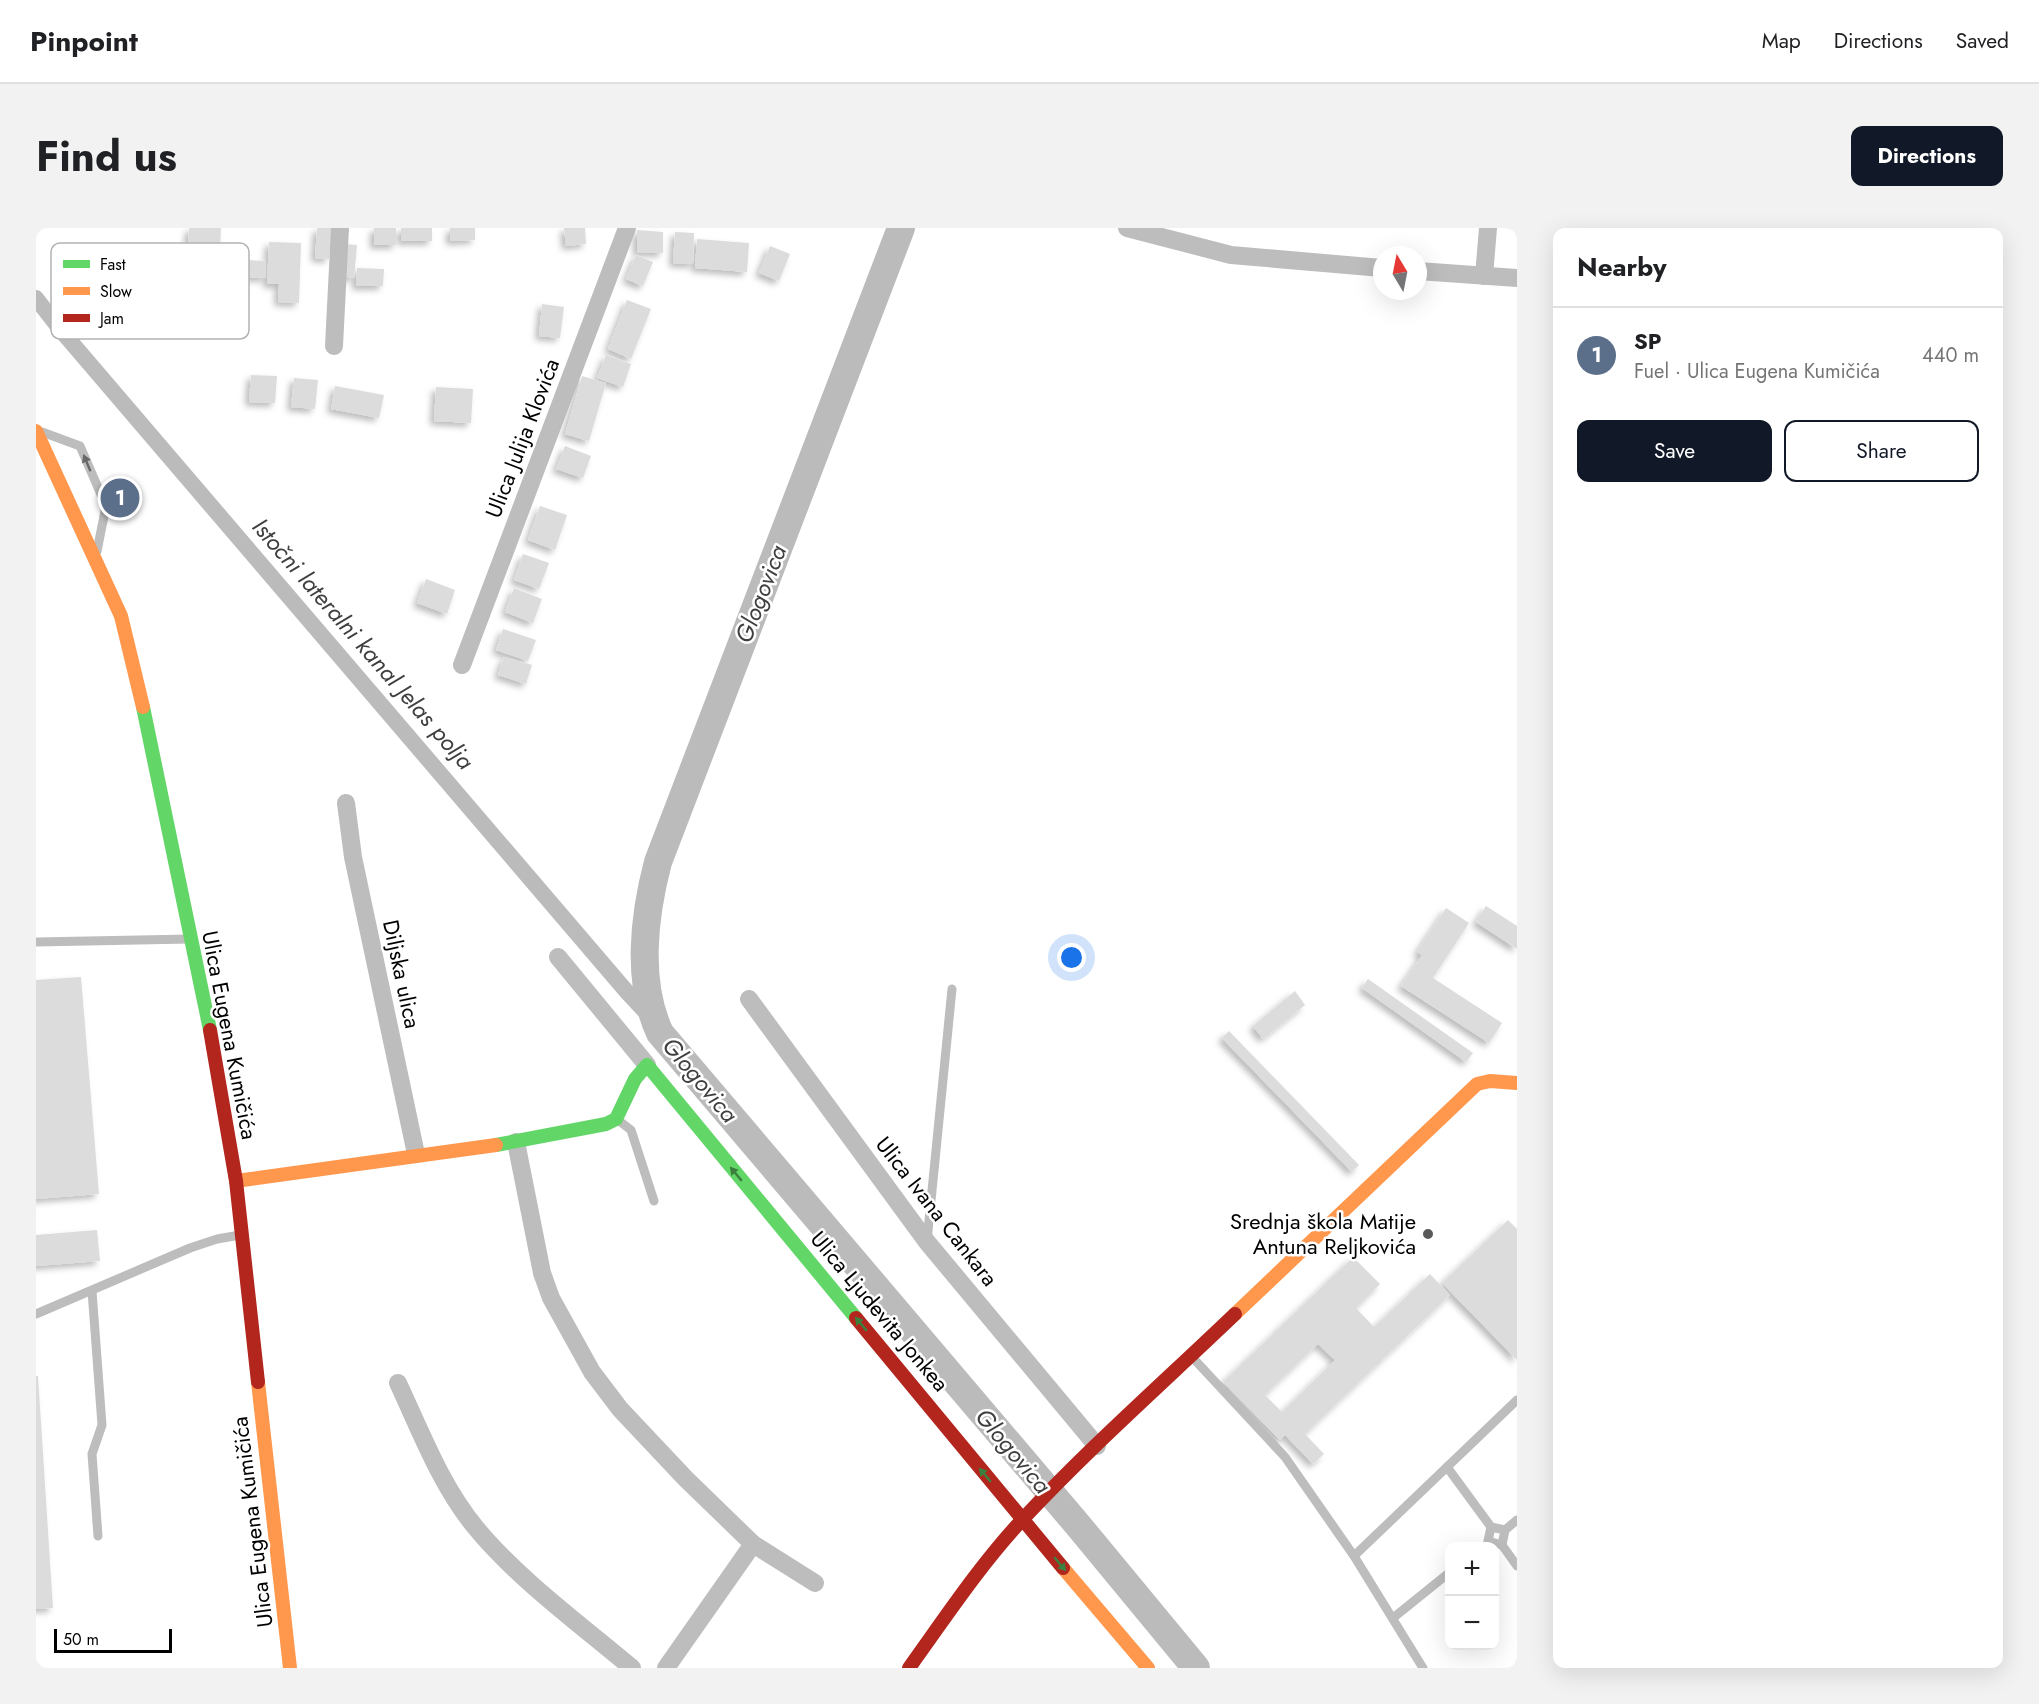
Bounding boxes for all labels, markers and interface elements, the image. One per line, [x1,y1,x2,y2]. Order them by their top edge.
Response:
text: Pinpoint [30,21,138,62]
text: Map [1762,26,1801,56]
text: Directions [1834,26,1923,56]
text: Saved [1956,26,2009,56]
text: Find us [36,126,177,187]
button: Directions [1851,126,2003,186]
legend [51,243,249,339]
north arrow [1373,246,1427,300]
text: Nearby [1577,248,1666,286]
text: Fast [100,253,126,276]
text: Slow [100,280,132,303]
text: Jam [98,307,124,330]
text: SP [1634,325,1661,357]
text: 1 [1591,341,1602,370]
text: 440 m [1922,341,1979,370]
street label: Ulica Julija Klovića [477,354,567,522]
text: Fuel · Ulica Eugena Kumičića [1634,357,1880,386]
button: Save [1577,420,1772,482]
button: Share [1784,420,1979,482]
one-way arrow [82,454,91,472]
pin: 1 [100,476,140,520]
water label: Istočni lateralni kanal Jelas polja [244,510,483,777]
water label: Glogovica [726,540,795,648]
street label: Diljska ulica [375,917,429,1031]
street label: Ulica Eugena Kumičića [194,928,266,1142]
your location [1057,943,1086,972]
water label: Glogovica [654,1029,747,1130]
street label: Ulica Ivana Cankara [868,1129,1006,1293]
one-way arrow [730,1166,743,1182]
place label: Srednja škola Matije Antuna Reljkovića [1230,1205,1416,1262]
street label: Ulica Ljudevita Jonkea [803,1224,957,1398]
marker: Srednja škola Matije Antuna Reljkovića [1421,1227,1435,1241]
one-way arrow [854,1316,867,1332]
water label: Glogovica [967,1400,1060,1501]
street label: Ulica Eugena Kumičića [223,1415,281,1629]
one-way arrow [978,1467,991,1483]
map controls [1445,1542,1499,1650]
button: + [1445,1542,1499,1596]
one-way arrow [1053,1556,1066,1572]
button: − [1445,1596,1499,1650]
scale bar [54,1626,172,1654]
text: 50 m [63,1628,99,1651]

